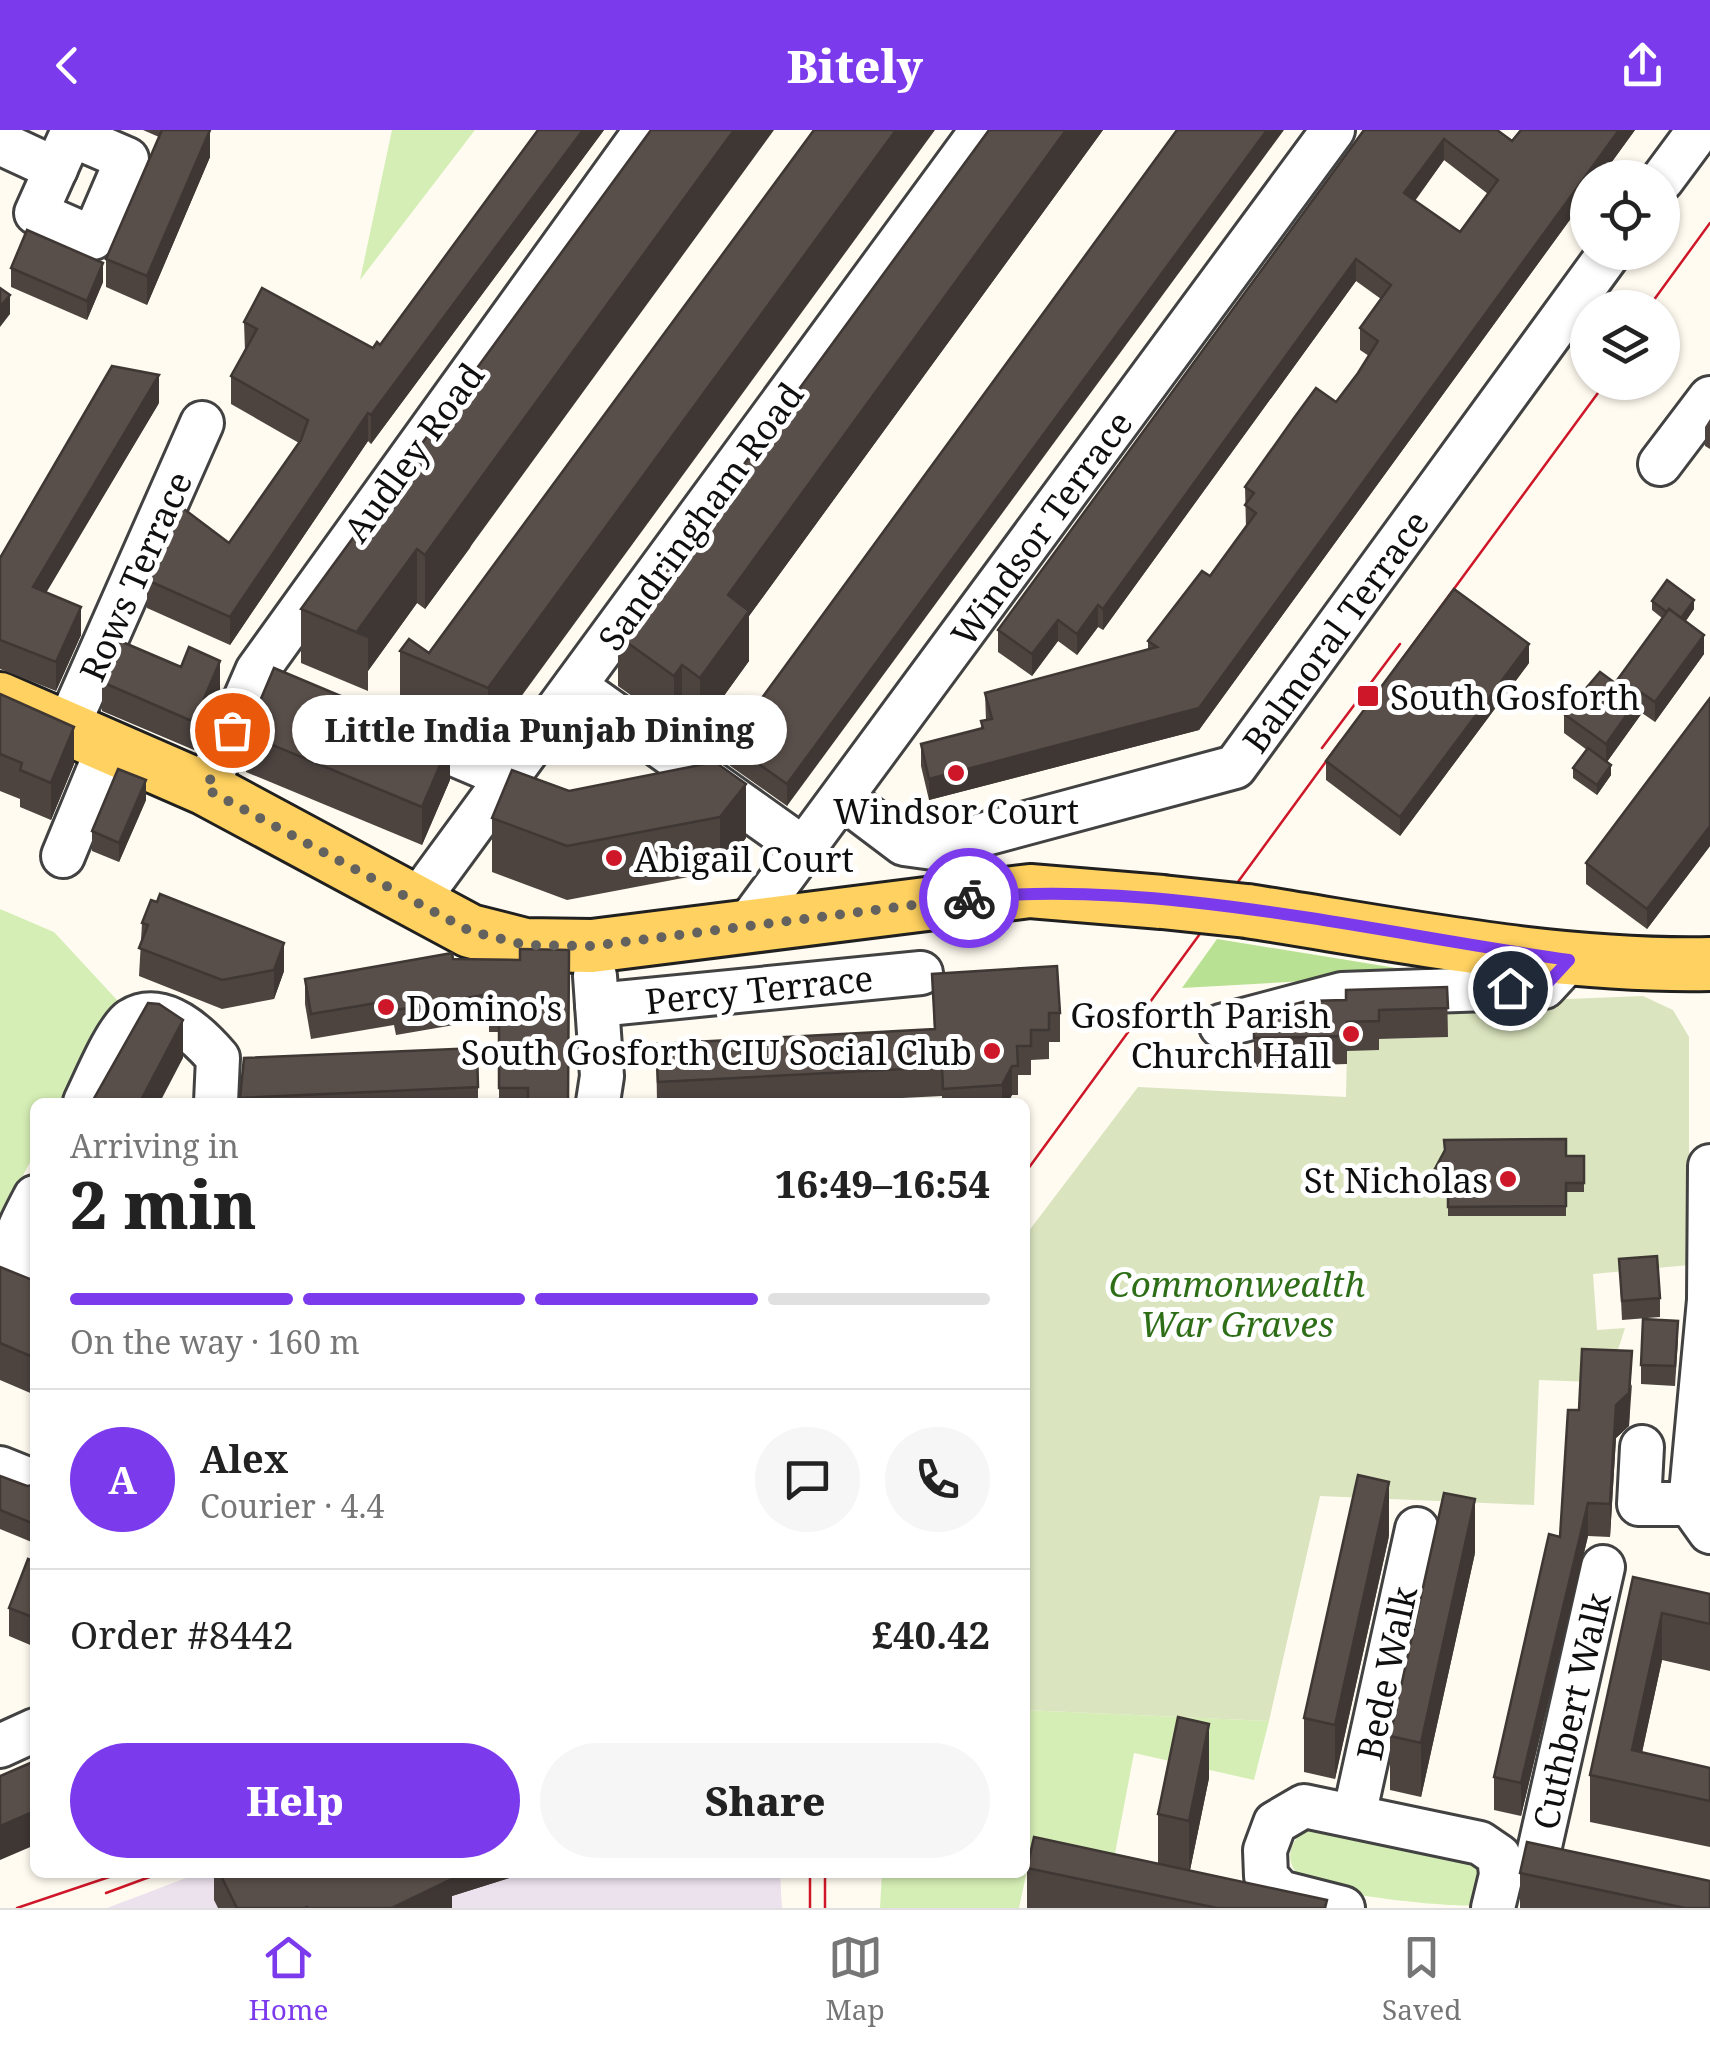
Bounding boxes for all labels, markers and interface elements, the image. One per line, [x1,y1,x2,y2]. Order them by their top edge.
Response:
text: Bitely [787,35,923,96]
icon: back [40,38,95,93]
icon: share [1615,38,1670,93]
map controls [1570,160,1680,400]
button: locate [1570,160,1680,270]
button: layers [1570,290,1680,400]
street label: Audley Road [332,353,494,551]
street label: Sandringham Road [587,373,813,659]
street label: Windsor Terrace [940,401,1142,655]
street label: Rows Terrace [68,464,202,688]
street label: Balmoral Terrace [1231,500,1439,762]
place label: South Gosforth [1390,673,1640,720]
marker: South Gosforth [1355,683,1381,709]
pin [190,688,275,773]
callout: Little India Punjab Dining [292,695,787,765]
icon: bag [205,703,260,758]
text: Little India Punjab Dining [325,708,754,751]
marker: Windsor Court [945,762,967,784]
place label: Windsor Court [833,787,1079,834]
place label: Abigail Court [634,835,854,882]
marker: Abigail Court [603,847,625,869]
courier [919,848,1019,948]
icon: bike [942,871,997,926]
pin [1468,946,1553,1031]
street label: Percy Terrace [643,954,875,1024]
icon: home [1483,961,1538,1016]
place label: Domino's [406,984,562,1031]
place label: Gosforth Parish Church Hall [1070,991,1331,1078]
marker: Domino's [375,996,397,1018]
marker: Gosforth Parish Church Hall [1340,1023,1362,1045]
place label: South Gosforth CIU Social Club [461,1028,972,1075]
marker: South Gosforth CIU Social Club [981,1040,1003,1062]
text: Arriving in [70,1124,239,1167]
place label: St Nicholas [1304,1156,1488,1203]
text: 16:49–16:54 [775,1157,990,1209]
text: 2 min [70,1160,257,1248]
marker: St Nicholas [1497,1168,1519,1190]
park label: Commonwealth War Graves [1109,1260,1365,1347]
text: On the way · 160 m [70,1320,360,1363]
button: chat [755,1427,860,1532]
button: phone [885,1427,990,1532]
text: Alex [200,1432,288,1484]
text: A [108,1453,137,1505]
text: Courier · 4.4 [200,1484,384,1527]
street label: Bede Walk [1345,1581,1427,1764]
street label: Cuthbert Walk [1521,1587,1621,1834]
text: Order #8442 [70,1608,294,1660]
text: £40.42 [872,1608,990,1660]
button: Help [70,1743,520,1858]
button: Share [540,1743,990,1858]
tab: Home [249,1930,328,2028]
tab: Map [826,1930,885,2028]
tab: Saved [1382,1930,1461,2028]

